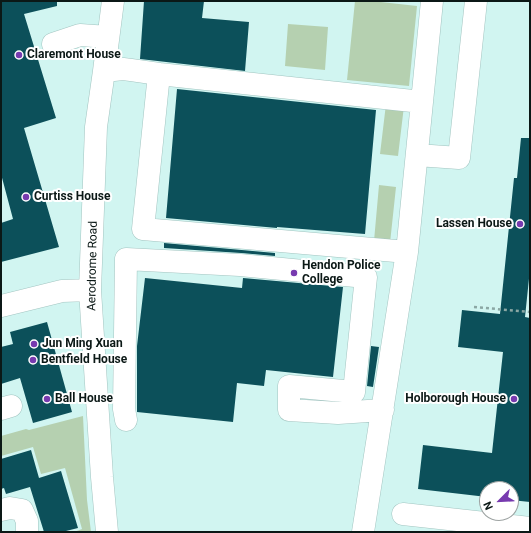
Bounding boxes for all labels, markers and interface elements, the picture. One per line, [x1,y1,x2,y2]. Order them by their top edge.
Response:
place label: Claremont House [27,48,121,62]
marker: Claremont House [14,50,24,60]
place label: Curtiss House [34,190,110,204]
marker: Curtiss House [21,192,31,202]
place label: Lassen House [436,217,512,231]
marker: Lassen House [515,219,525,229]
street label: Aerodrome Road [85,221,101,311]
place label: Hendon Police College [302,259,380,287]
marker: Hendon Police College [289,268,299,278]
place label: Jun Ming Xuan [42,337,123,351]
marker: Jun Ming Xuan [29,339,39,349]
place label: Bentfield House [41,353,127,367]
marker: Bentfield House [28,355,38,365]
place label: Ball House [55,392,113,406]
place label: Holborough House [405,392,506,406]
marker: Ball House [42,394,52,404]
marker: Holborough House [509,394,519,404]
north arrow [479,481,519,521]
text: N [481,499,496,512]

